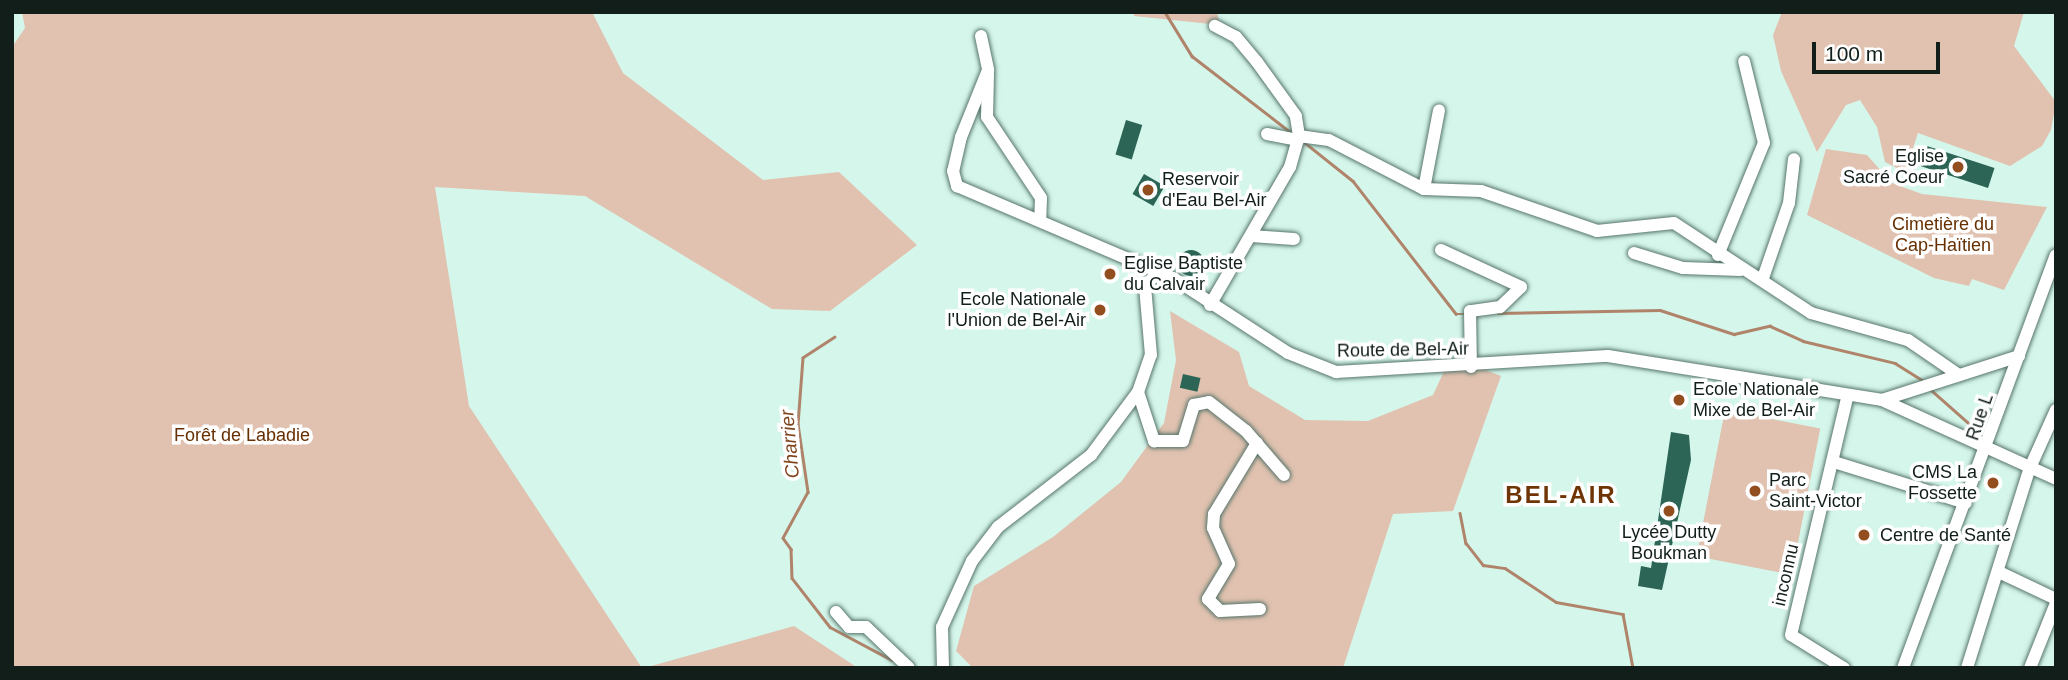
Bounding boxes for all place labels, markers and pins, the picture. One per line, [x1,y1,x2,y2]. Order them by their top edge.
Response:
place label: Eglise Sacré Coeur [1843,146,1944,188]
marker: Eglise Sacré Coeur [1950,159,1966,175]
place label: Reservoir d'Eau Bel-Air [1162,169,1266,212]
marker: Reservoir d'Eau Bel-Air [1140,182,1156,198]
place label: Eglise Baptiste du Calvair [1124,253,1243,296]
marker: Eglise Baptiste du Calvair [1102,266,1118,282]
place label: Ecole Nationale l'Union de Bel-Air [948,289,1086,332]
marker: Ecole Nationale l'Union de Bel-Air [1092,302,1108,318]
place label: Ecole Nationale Mixe de Bel-Air [1693,379,1819,422]
marker: Ecole Nationale Mixe de Bel-Air [1671,392,1687,408]
place label: CMS La Fossette [1908,462,1977,504]
place label: Parc Saint-Victor [1769,470,1862,512]
marker: CMS La Fossette [1983,473,2003,493]
marker: Parc Saint-Victor [1747,483,1763,499]
marker: Lycée Dutty Boukman [1661,503,1677,519]
place label: Lycée Dutty Boukman [1622,522,1716,564]
place label: Centre de Santé [1880,524,2011,546]
marker: Centre de Santé [1854,525,1874,545]

